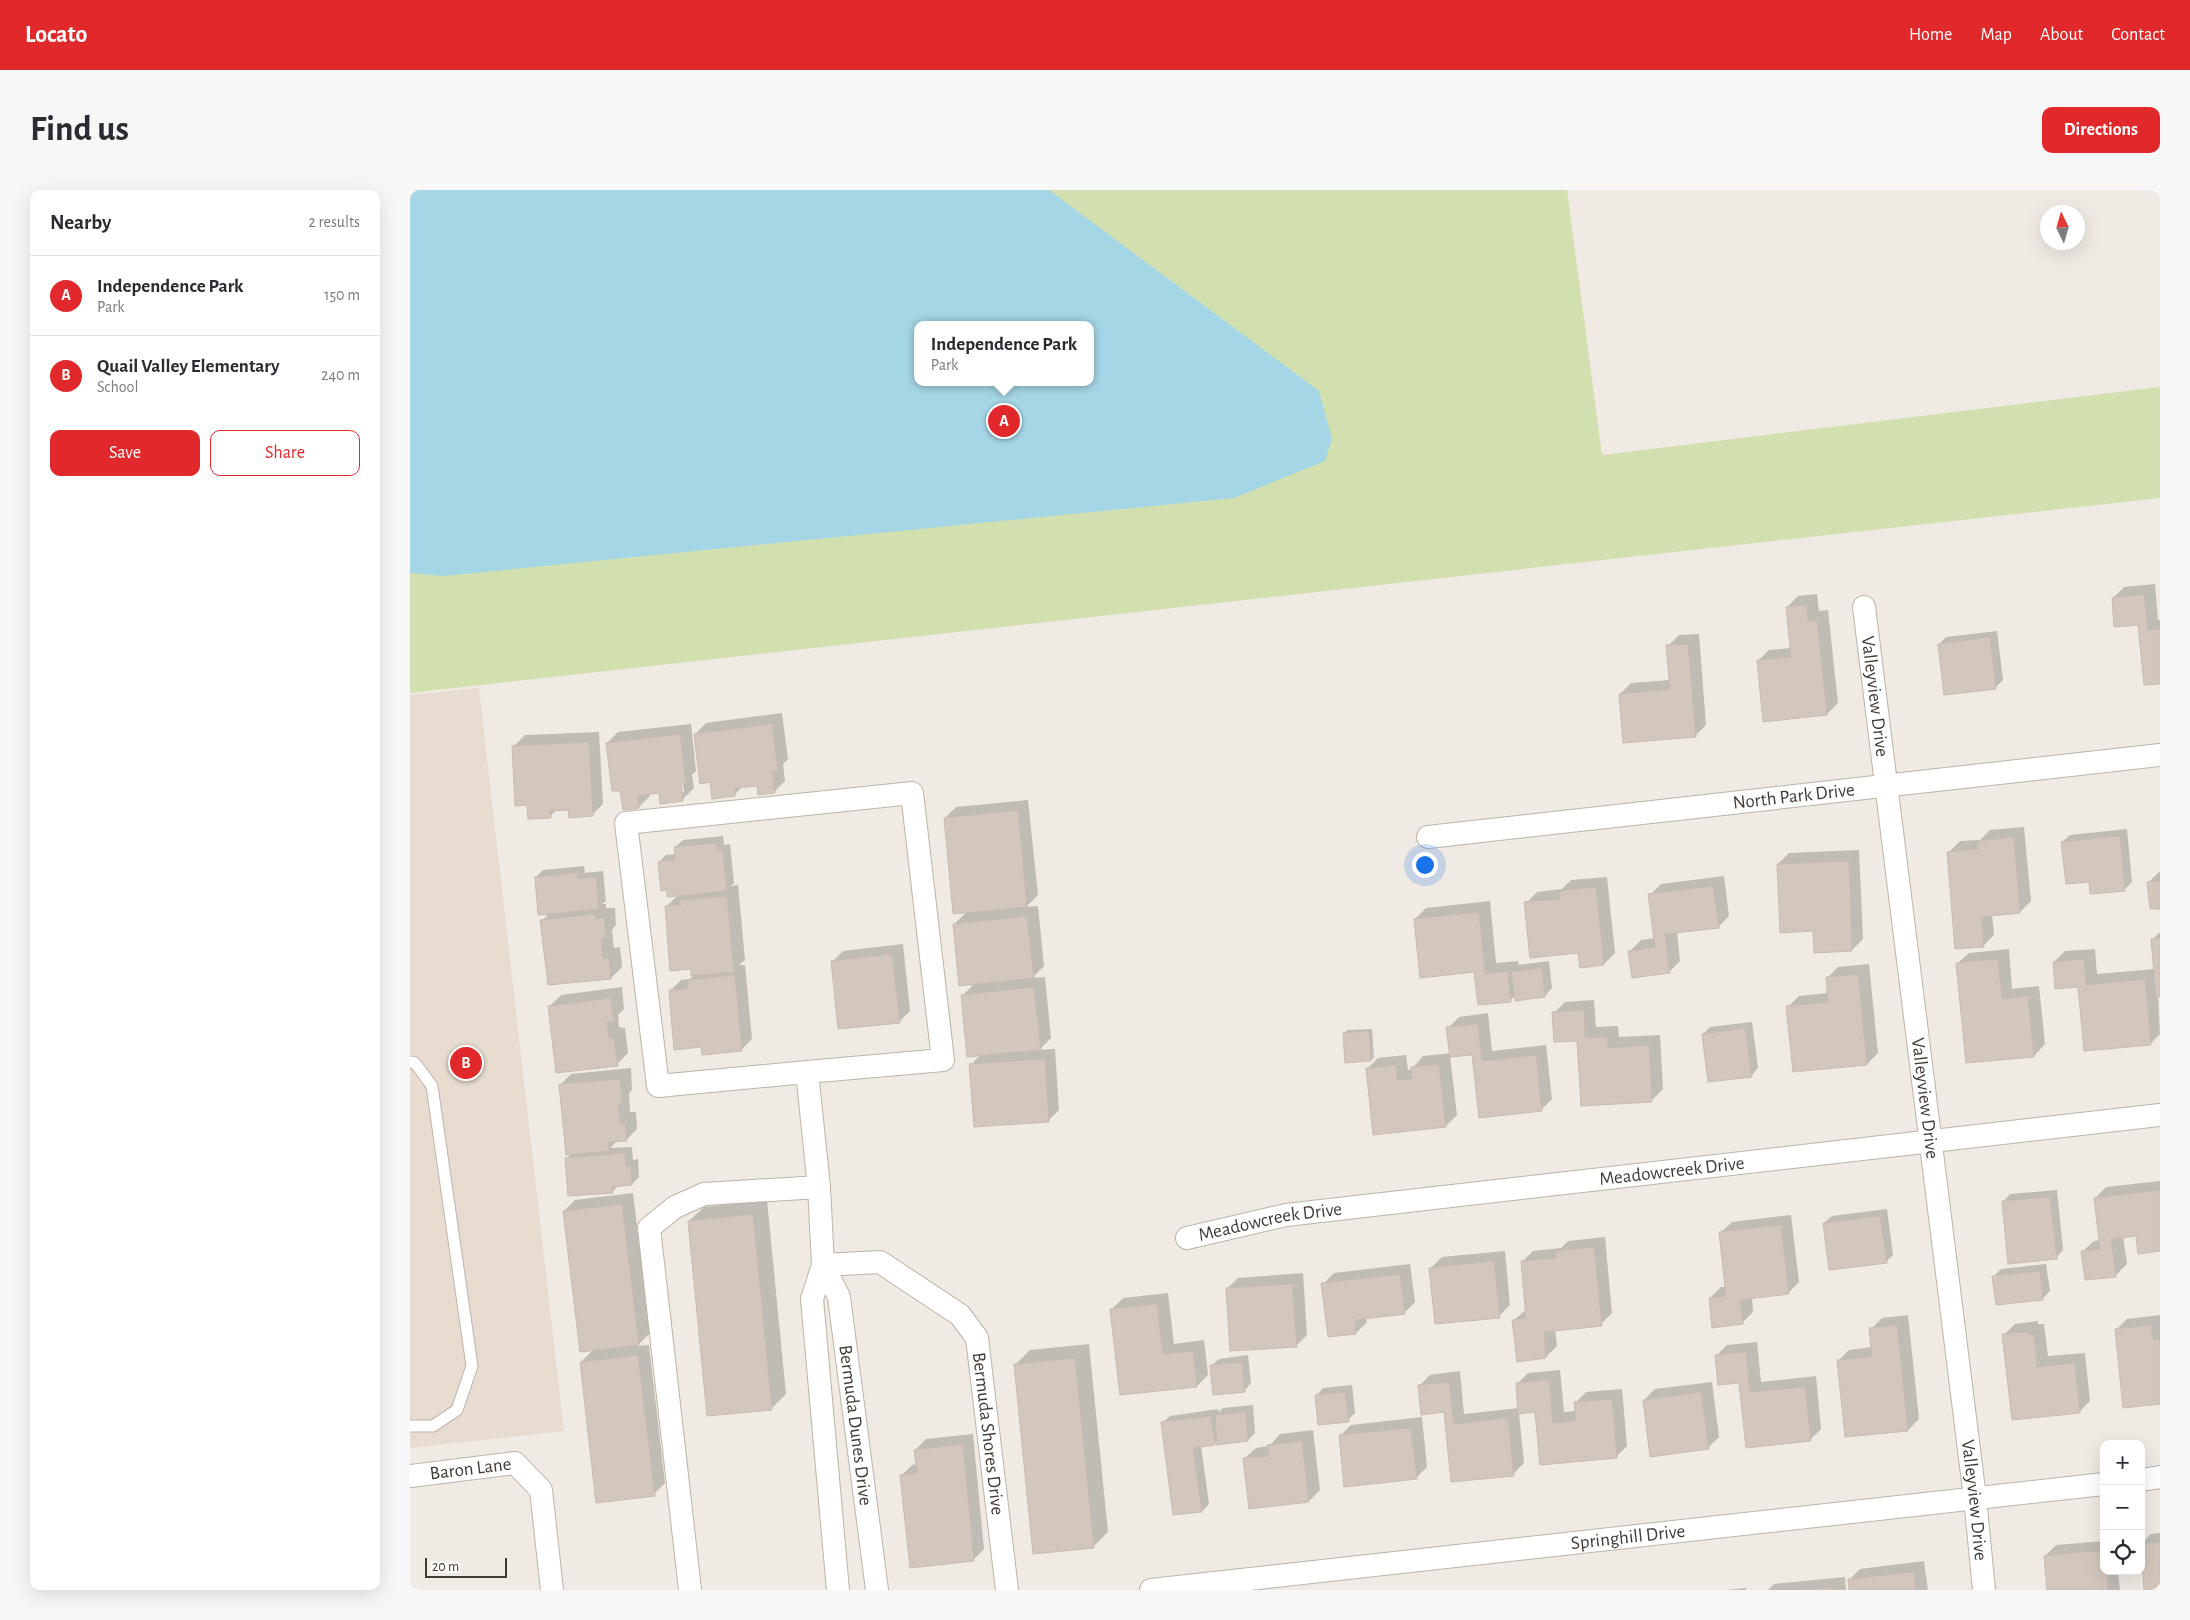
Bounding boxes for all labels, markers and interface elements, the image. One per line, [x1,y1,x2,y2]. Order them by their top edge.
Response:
text: Locato [25,23,87,47]
text: Home [1909,26,1952,44]
text: Map [1980,26,2012,44]
text: About [2040,26,2083,44]
text: Contact [2111,26,2165,44]
button: Directions [2042,107,2160,153]
text: Find us [30,112,129,147]
north arrow [2040,205,2085,250]
text: Nearby [50,212,111,233]
text: 2 results [308,214,360,230]
text: Independence Park [97,277,243,296]
text: A [61,287,71,303]
text: 150 m [324,287,360,303]
text: Park [97,299,125,315]
popup [914,321,1094,386]
text: Independence Park [931,335,1077,354]
text: Quail Valley Elementary [97,357,280,376]
text: Park [931,357,958,373]
text: B [61,367,71,383]
text: 240 m [321,367,360,383]
text: School [97,379,138,395]
pin: A [988,402,1020,440]
button: Save [50,430,200,476]
button: Share [210,430,360,476]
street label: Valleyview Drive [1858,635,1892,758]
street label: North Park Drive [1732,780,1856,812]
your location [1412,852,1438,878]
street label: Valleyview Drive [1908,1037,1942,1160]
pin: B [450,1044,482,1082]
street label: Meadowcreek Drive [1598,1153,1745,1189]
street label: Meadowcreek Drive [1197,1199,1343,1245]
street label: Bermuda Dunes Drive [836,1344,875,1507]
street label: Bermuda Shores Drive [969,1351,1008,1516]
street label: Valleyview Drive [1958,1439,1991,1562]
map controls [2100,1440,2145,1575]
button: + [2100,1440,2145,1485]
street label: Baron Lane [429,1454,512,1483]
button: − [2100,1485,2145,1530]
street label: Springhill Drive [1570,1521,1686,1553]
button: locate [2100,1530,2145,1575]
scale bar [425,1555,508,1578]
text: 20 m [432,1560,459,1574]

